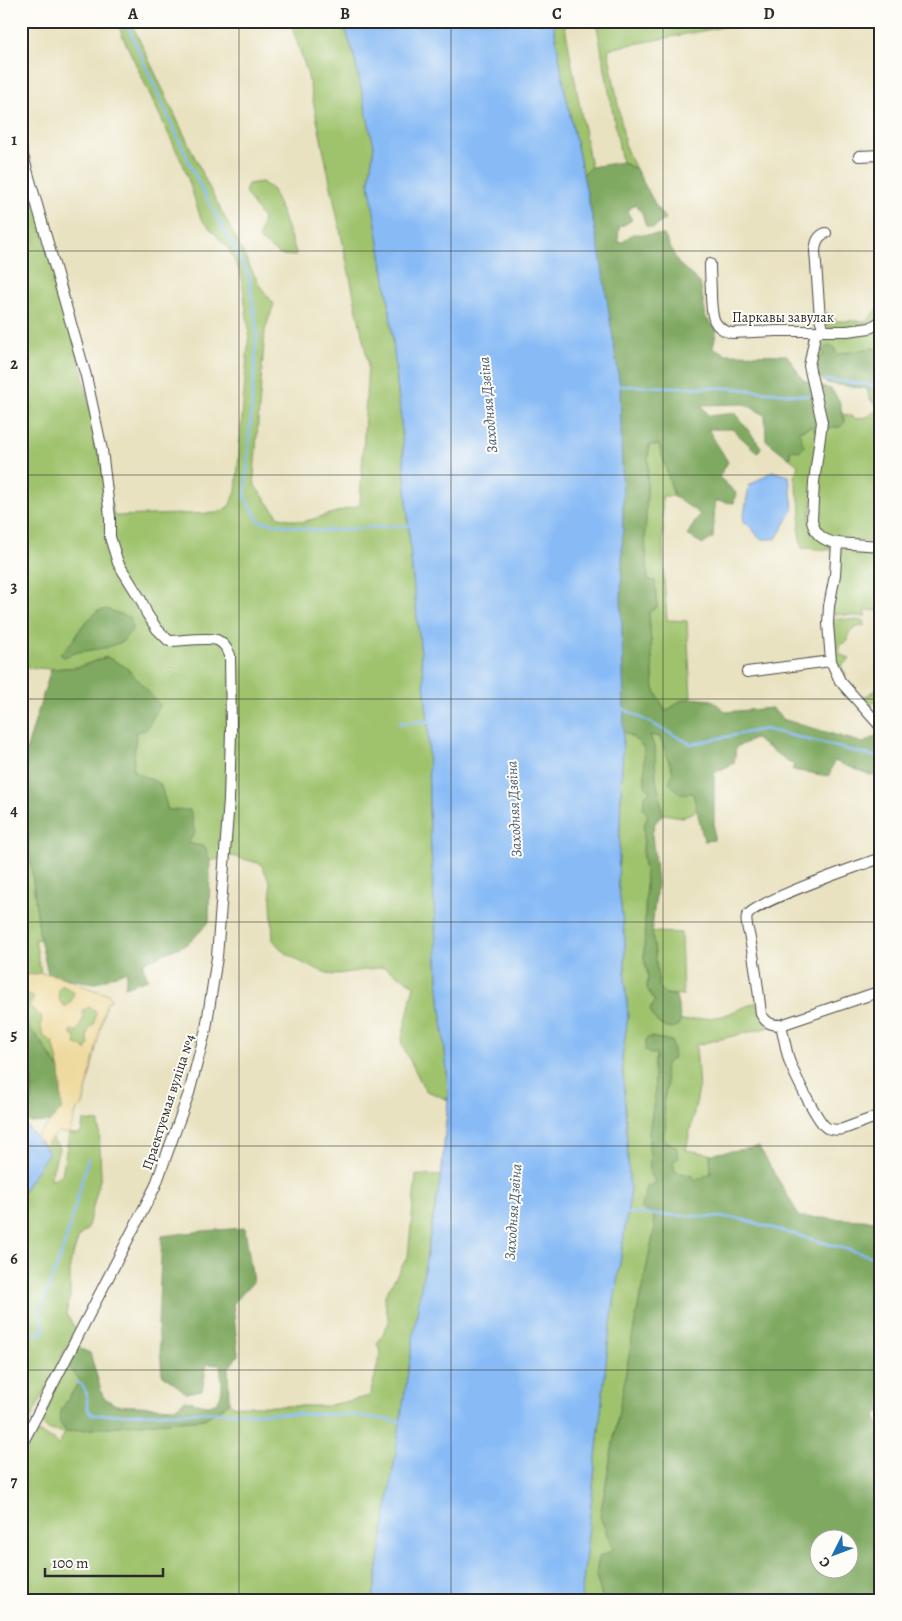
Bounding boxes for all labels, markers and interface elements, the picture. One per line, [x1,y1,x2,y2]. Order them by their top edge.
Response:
text: A [127,3,139,25]
text: B [340,3,350,25]
text: C [552,3,562,25]
text: D [763,3,775,25]
text: 1 [11,129,17,151]
street label: Паркавы завулак [732,308,834,327]
text: 2 [10,353,18,375]
water label: Заходняя Дзвіна [474,356,502,454]
text: 3 [11,576,18,598]
water label: Заходняя Дзвіна [501,760,527,858]
text: 4 [10,800,18,822]
text: 5 [11,1024,18,1046]
street label: Праектуемая вуліца №4 [137,1032,199,1173]
water label: Заходняя Дзвіна [500,1163,526,1261]
text: 6 [10,1248,18,1270]
text: 7 [11,1471,18,1493]
north arrow [810,1528,860,1578]
scale bar [45,1546,162,1578]
text: 100 m [52,1553,89,1573]
text: С [815,1553,835,1572]

